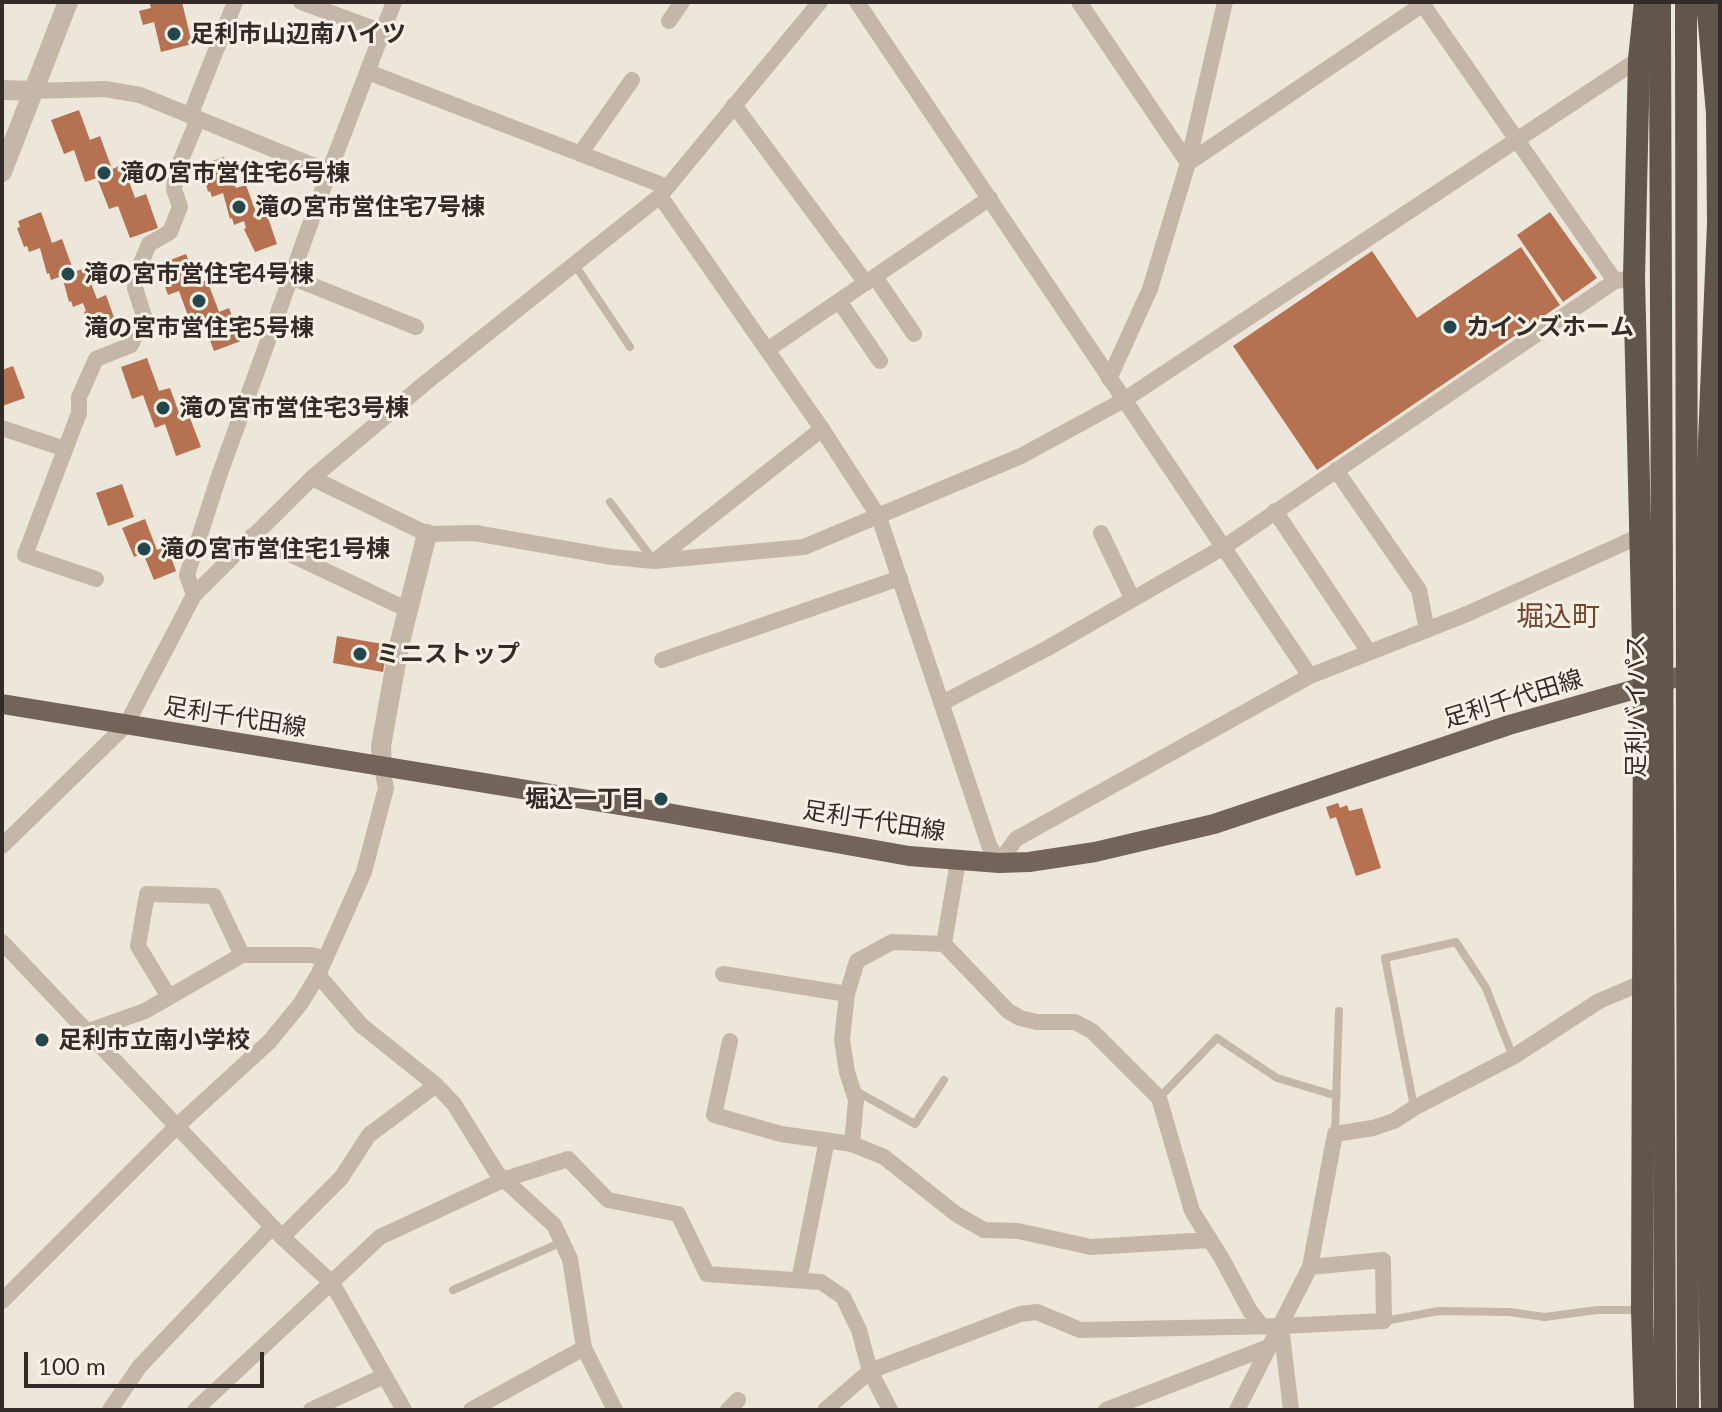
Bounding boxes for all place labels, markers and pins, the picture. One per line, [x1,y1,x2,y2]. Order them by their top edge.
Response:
place label: 足利市山辺南ハイツ [190,20,406,48]
marker: 足利市山辺南ハイツ [165,25,183,43]
place label: 滝の宮市営住宅6号棟 [120,159,350,187]
marker: 滝の宮市営住宅6号棟 [95,164,113,182]
place label: 滝の宮市営住宅7号棟 [255,193,485,221]
marker: 滝の宮市営住宅7号棟 [230,198,248,216]
place label: 滝の宮市営住宅4号棟 [84,260,314,288]
marker: 滝の宮市営住宅4号棟 [59,265,77,283]
marker: 滝の宮市営住宅5号棟 [190,292,208,310]
place label: カインズホーム [1466,313,1634,341]
place label: 滝の宮市営住宅5号棟 [84,314,314,342]
marker: カインズホーム [1441,318,1459,336]
place label: 滝の宮市営住宅3号棟 [179,394,409,422]
marker: 滝の宮市営住宅3号棟 [154,399,172,417]
place label: 滝の宮市営住宅1号棟 [160,535,390,563]
marker: 滝の宮市営住宅1号棟 [135,540,153,558]
place label: ミニストップ [376,640,520,668]
marker: ミニストップ [351,645,369,663]
place label: 堀込一丁目 [525,785,645,813]
marker: 堀込一丁目 [652,790,670,808]
place label: 足利市立南小学校 [58,1026,250,1054]
marker: 足利市立南小学校 [33,1031,51,1049]

